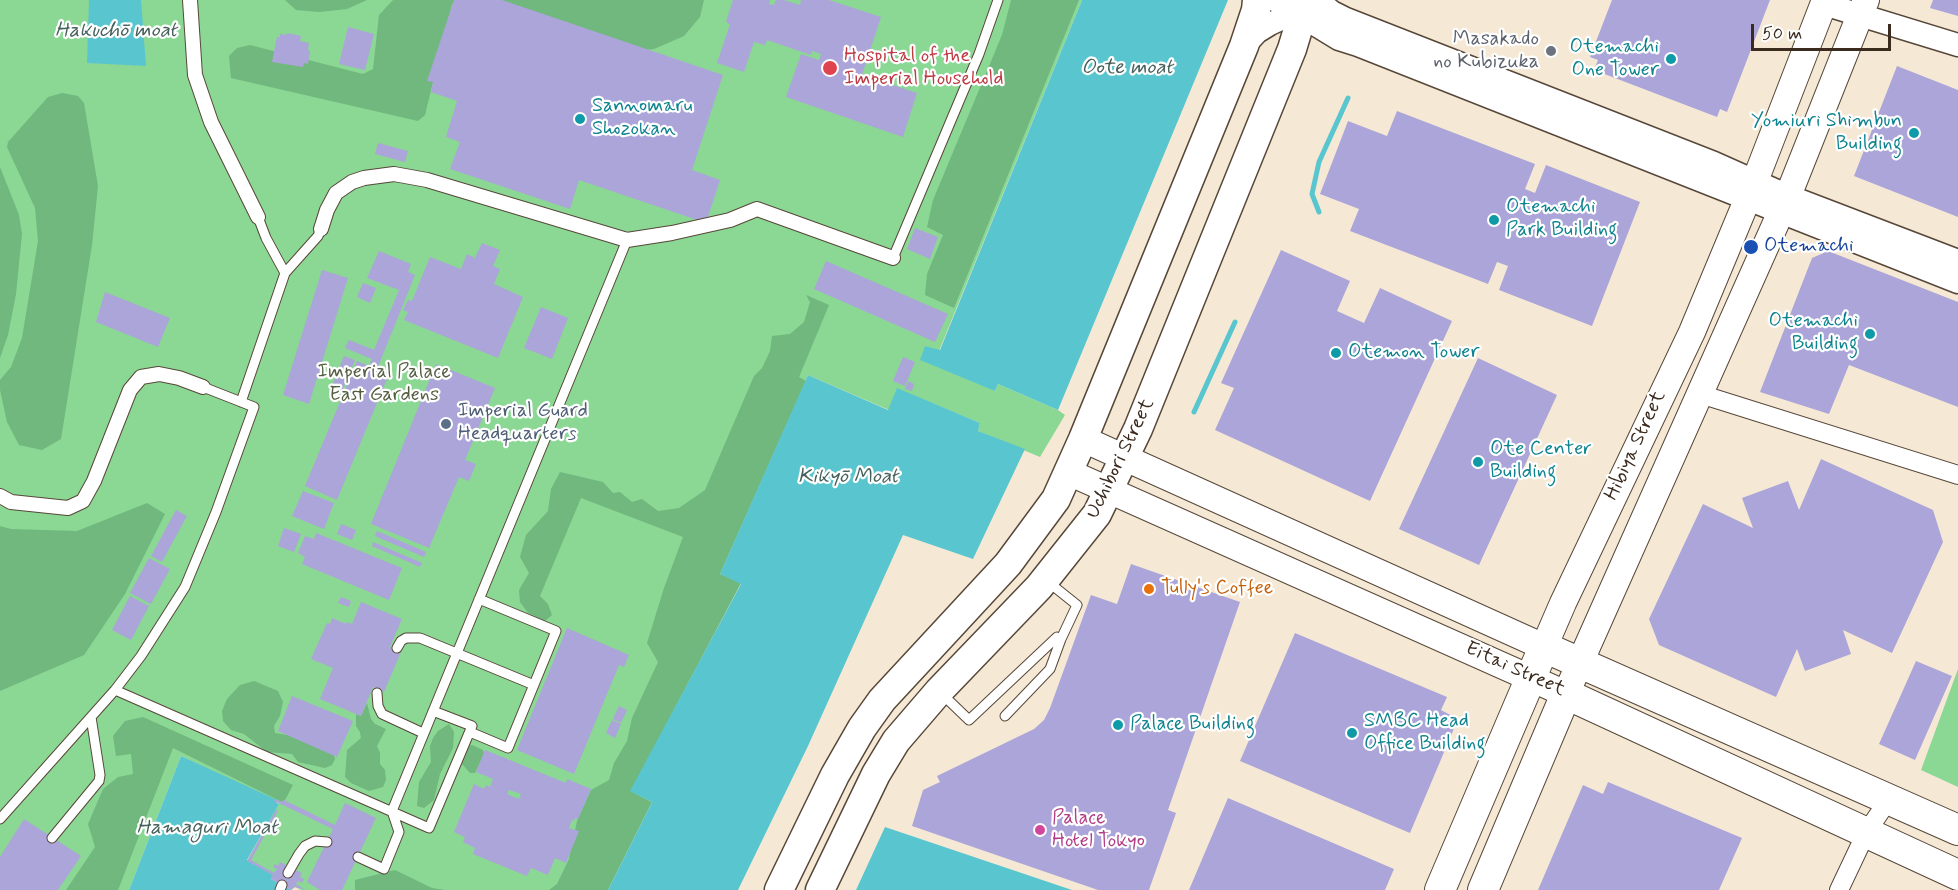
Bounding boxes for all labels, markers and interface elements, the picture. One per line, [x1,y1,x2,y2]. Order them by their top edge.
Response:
scale bar [1754,12,1894,50]
water label: Hakuchō moat [55,19,177,45]
text: 50 m [1762,22,1802,46]
place label: Masakado no Kubizuka [1433,28,1539,75]
place label: Otemachi One Tower [1570,36,1659,83]
marker: Masakado no Kubizuka [1544,44,1558,58]
place label: Hospital of the Imperial Household [844,45,1003,92]
marker: Otemachi One Tower [1664,52,1678,66]
water label: Oote moat [1081,56,1173,82]
marker: Hospital of the Imperial Household [821,59,839,77]
place label: Sannomaru Shozokan [592,95,692,142]
place label: Yomiuri Shimbun Building [1751,110,1902,157]
marker: Sannomaru Shozokan [573,112,587,126]
marker: Yomiuri Shimbun Building [1907,126,1921,140]
place label: Otemachi Park Building [1506,196,1617,243]
marker: Otemachi Park Building [1487,213,1501,227]
place label: Otemachi [1764,235,1853,259]
marker: Otemachi [1742,238,1760,256]
place label: Otemachi Building [1769,310,1858,357]
marker: Otemachi Building [1863,327,1877,341]
place label: Otemon Tower [1348,341,1480,365]
marker: Otemon Tower [1329,346,1343,360]
park label: Imperial Palace East Gardens [317,361,451,408]
street label: Hibiya Street [1600,387,1672,505]
street label: Uchibori Street [1082,395,1160,523]
place label: Imperial Guard Headquarters [458,400,588,447]
marker: Imperial Guard Headquarters [439,417,453,431]
place label: Ote Center Building [1490,438,1592,485]
marker: Ote Center Building [1471,455,1485,469]
water label: Kikyō Moat [798,465,898,491]
place label: Tully's Coffee [1161,577,1273,601]
marker: Tully's Coffee [1142,582,1156,596]
street label: Eitai Street [1461,637,1569,703]
place label: SMBC Head Office Building [1364,710,1486,757]
place label: Palace Building [1130,713,1255,737]
marker: Palace Building [1111,718,1125,732]
marker: SMBC Head Office Building [1345,726,1359,740]
place label: Palace Hotel Tokyo [1052,807,1145,854]
water label: Hamaguri Moat [136,816,278,842]
marker: Palace Hotel Tokyo [1033,823,1047,837]

